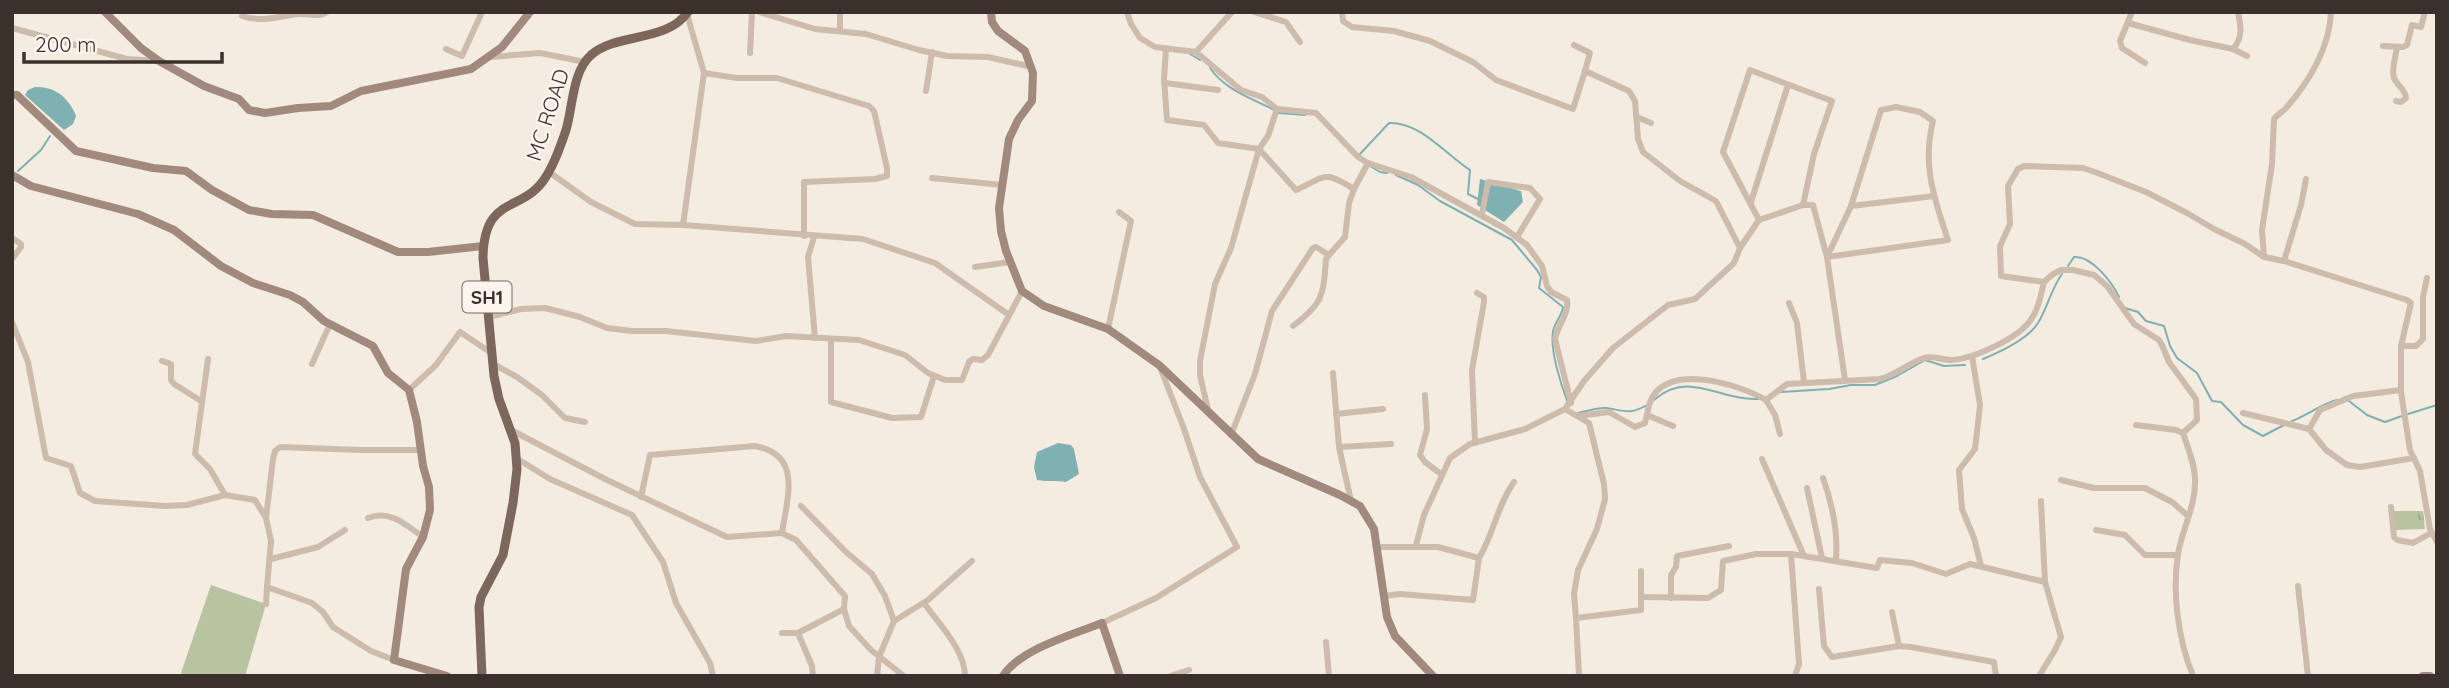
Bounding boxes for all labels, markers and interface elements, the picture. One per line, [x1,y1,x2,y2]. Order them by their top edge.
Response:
scale bar [24,21,222,65]
text: 200 m [35,31,97,57]
street label: MC ROAD [520,65,574,164]
road number: SH1 [462,282,512,312]

